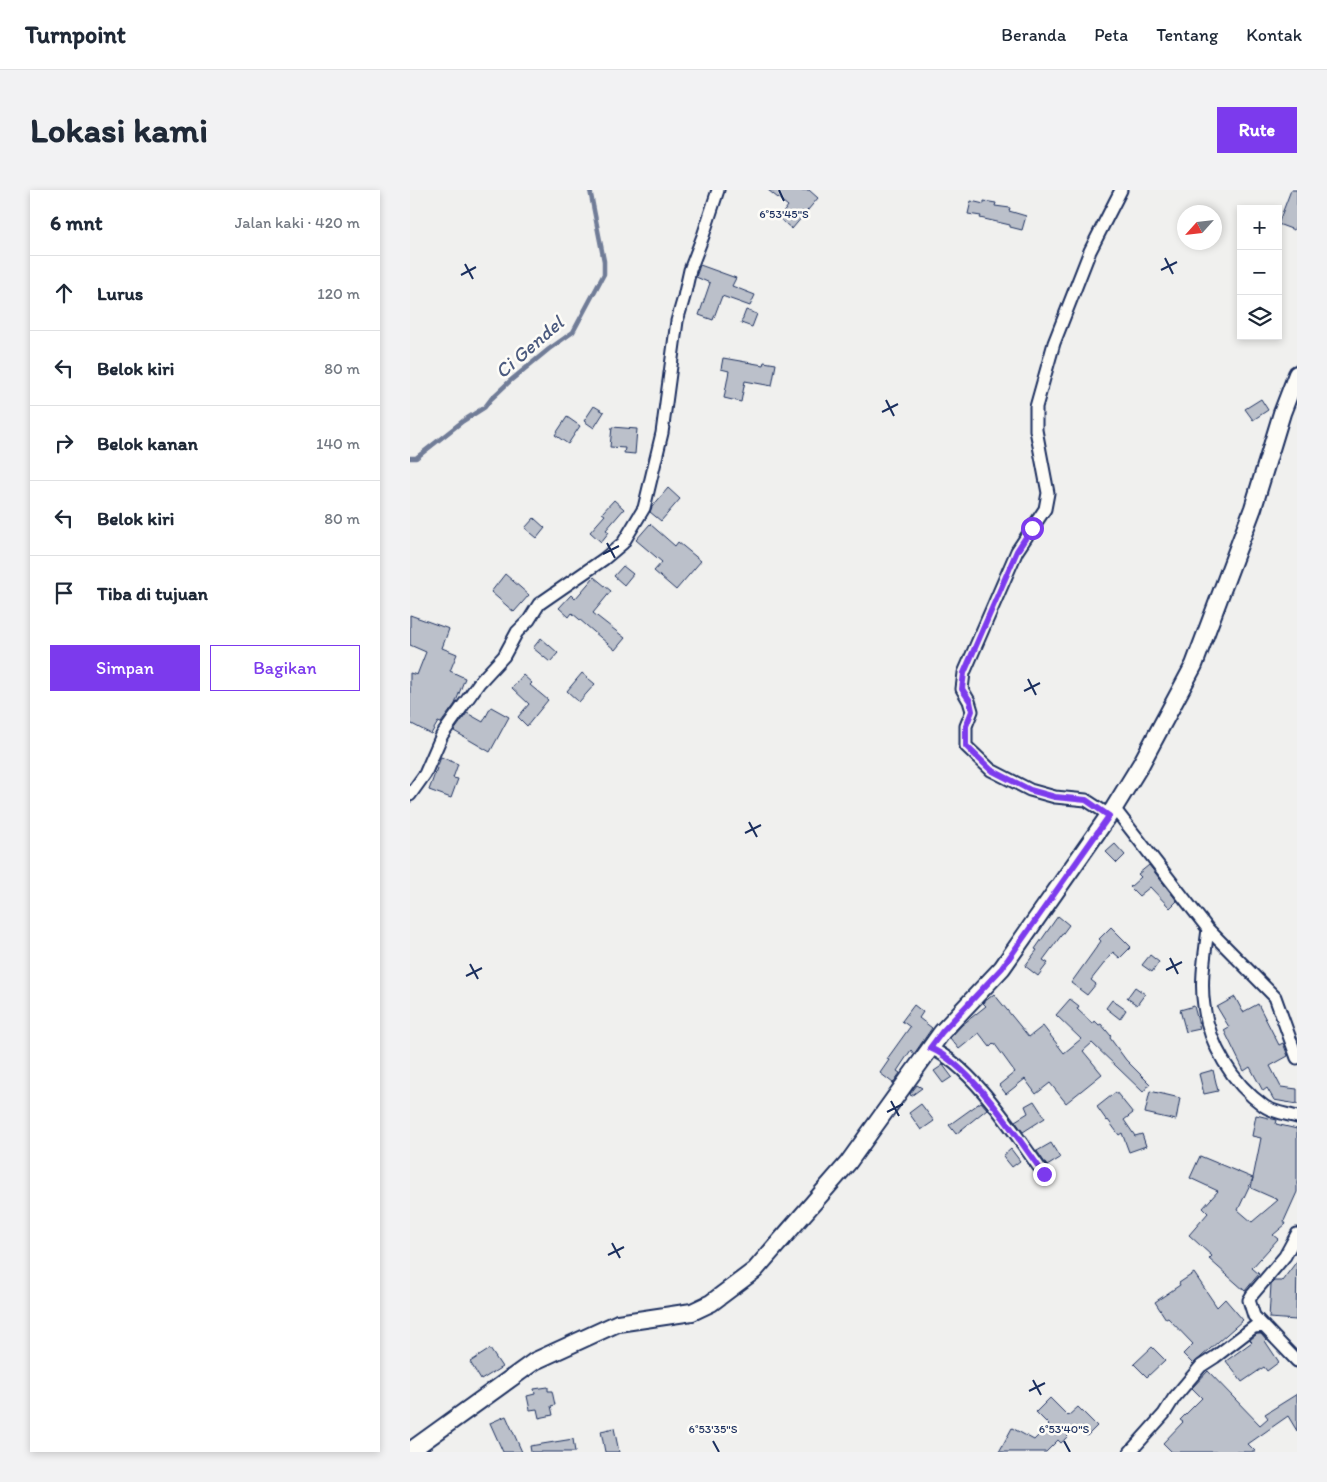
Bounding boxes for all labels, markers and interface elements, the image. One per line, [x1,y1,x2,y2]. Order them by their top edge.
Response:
text: Turnpoint [25,20,126,49]
text: Beranda [1001,24,1066,46]
text: Peta [1094,24,1128,46]
text: Tentang [1156,24,1218,46]
text: Kontak [1246,24,1302,46]
button: Rute [1217,107,1297,153]
text: Lokasi kami [30,109,208,151]
north arrow [1177,205,1222,250]
map controls [1237,205,1282,340]
button: + [1237,205,1282,250]
text: 6°53'45"S [759,207,809,221]
text: 6 mnt [50,210,103,235]
text: Jalan kaki · 420 m [235,213,360,232]
button: − [1237,250,1282,295]
icon: ahead [50,279,78,307]
text: Lurus [97,282,143,305]
text: 120 m [317,284,360,303]
button: layers [1237,295,1282,340]
water label: Ci Gendel [490,310,569,383]
icon: left [50,354,78,382]
text: Belok kiri [97,357,174,380]
text: 80 m [324,359,360,378]
icon: right [50,429,78,457]
text: Belok kanan [97,432,198,455]
text: 140 m [316,434,360,453]
icon: left [50,504,78,532]
text: Belok kiri [97,507,174,530]
text: 80 m [324,509,360,528]
route start [1021,517,1044,540]
icon: arrive [50,579,78,607]
text: Tiba di tujuan [97,582,208,605]
button: Simpan [50,645,200,691]
button: Bagikan [210,645,360,691]
route end [1033,1163,1056,1186]
text: 6°53'35"S [689,1422,738,1436]
text: 6°53'40"S [1039,1422,1090,1436]

